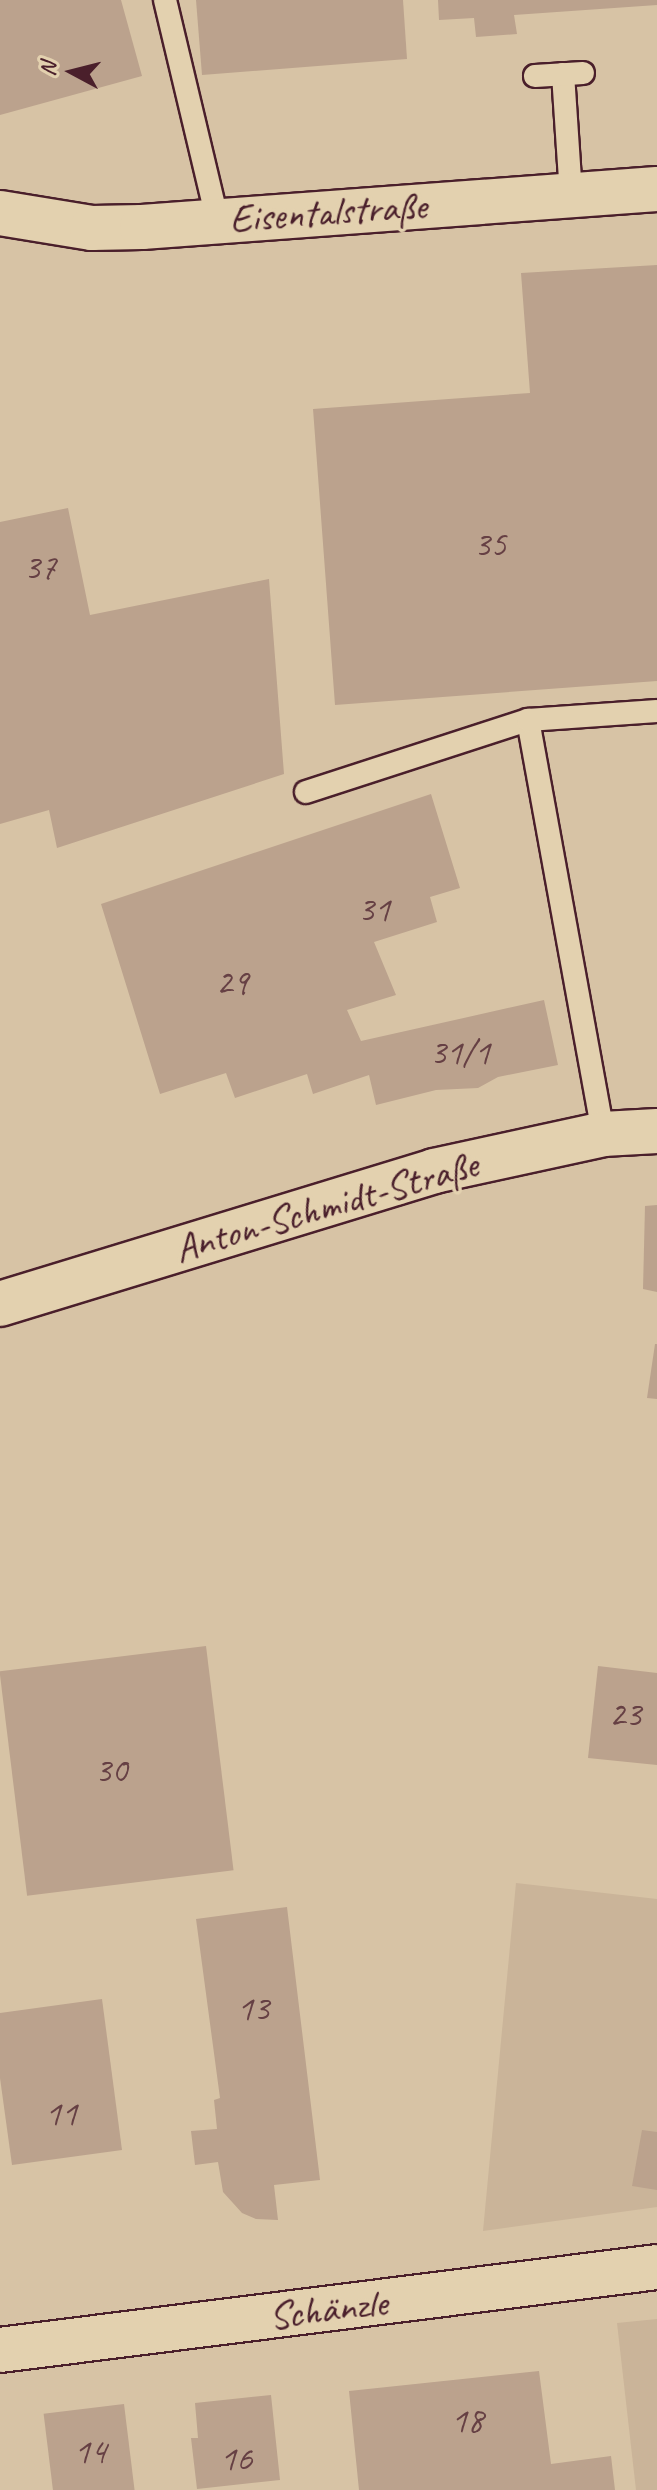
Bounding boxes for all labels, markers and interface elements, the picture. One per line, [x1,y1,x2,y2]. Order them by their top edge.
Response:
north arrow [32,32,112,112]
text: N [33,61,63,78]
street label: Eisentalstraße [228,181,428,243]
house number: 35 [474,523,506,567]
house number: 37 [24,546,56,590]
house number: 31 [358,888,390,932]
house number: 29 [216,961,248,1005]
house number: 31/1 [430,1031,490,1075]
street label: Anton-Schmidt-Straße [169,1140,483,1272]
house number: 23 [609,1693,641,1737]
house number: 30 [95,1749,127,1793]
house number: 13 [237,1987,269,2031]
house number: 11 [45,2092,77,2136]
street label: Schänzle [266,2278,390,2340]
house number: 18 [451,2399,483,2443]
house number: 14 [74,2430,106,2474]
house number: 16 [220,2437,252,2481]

